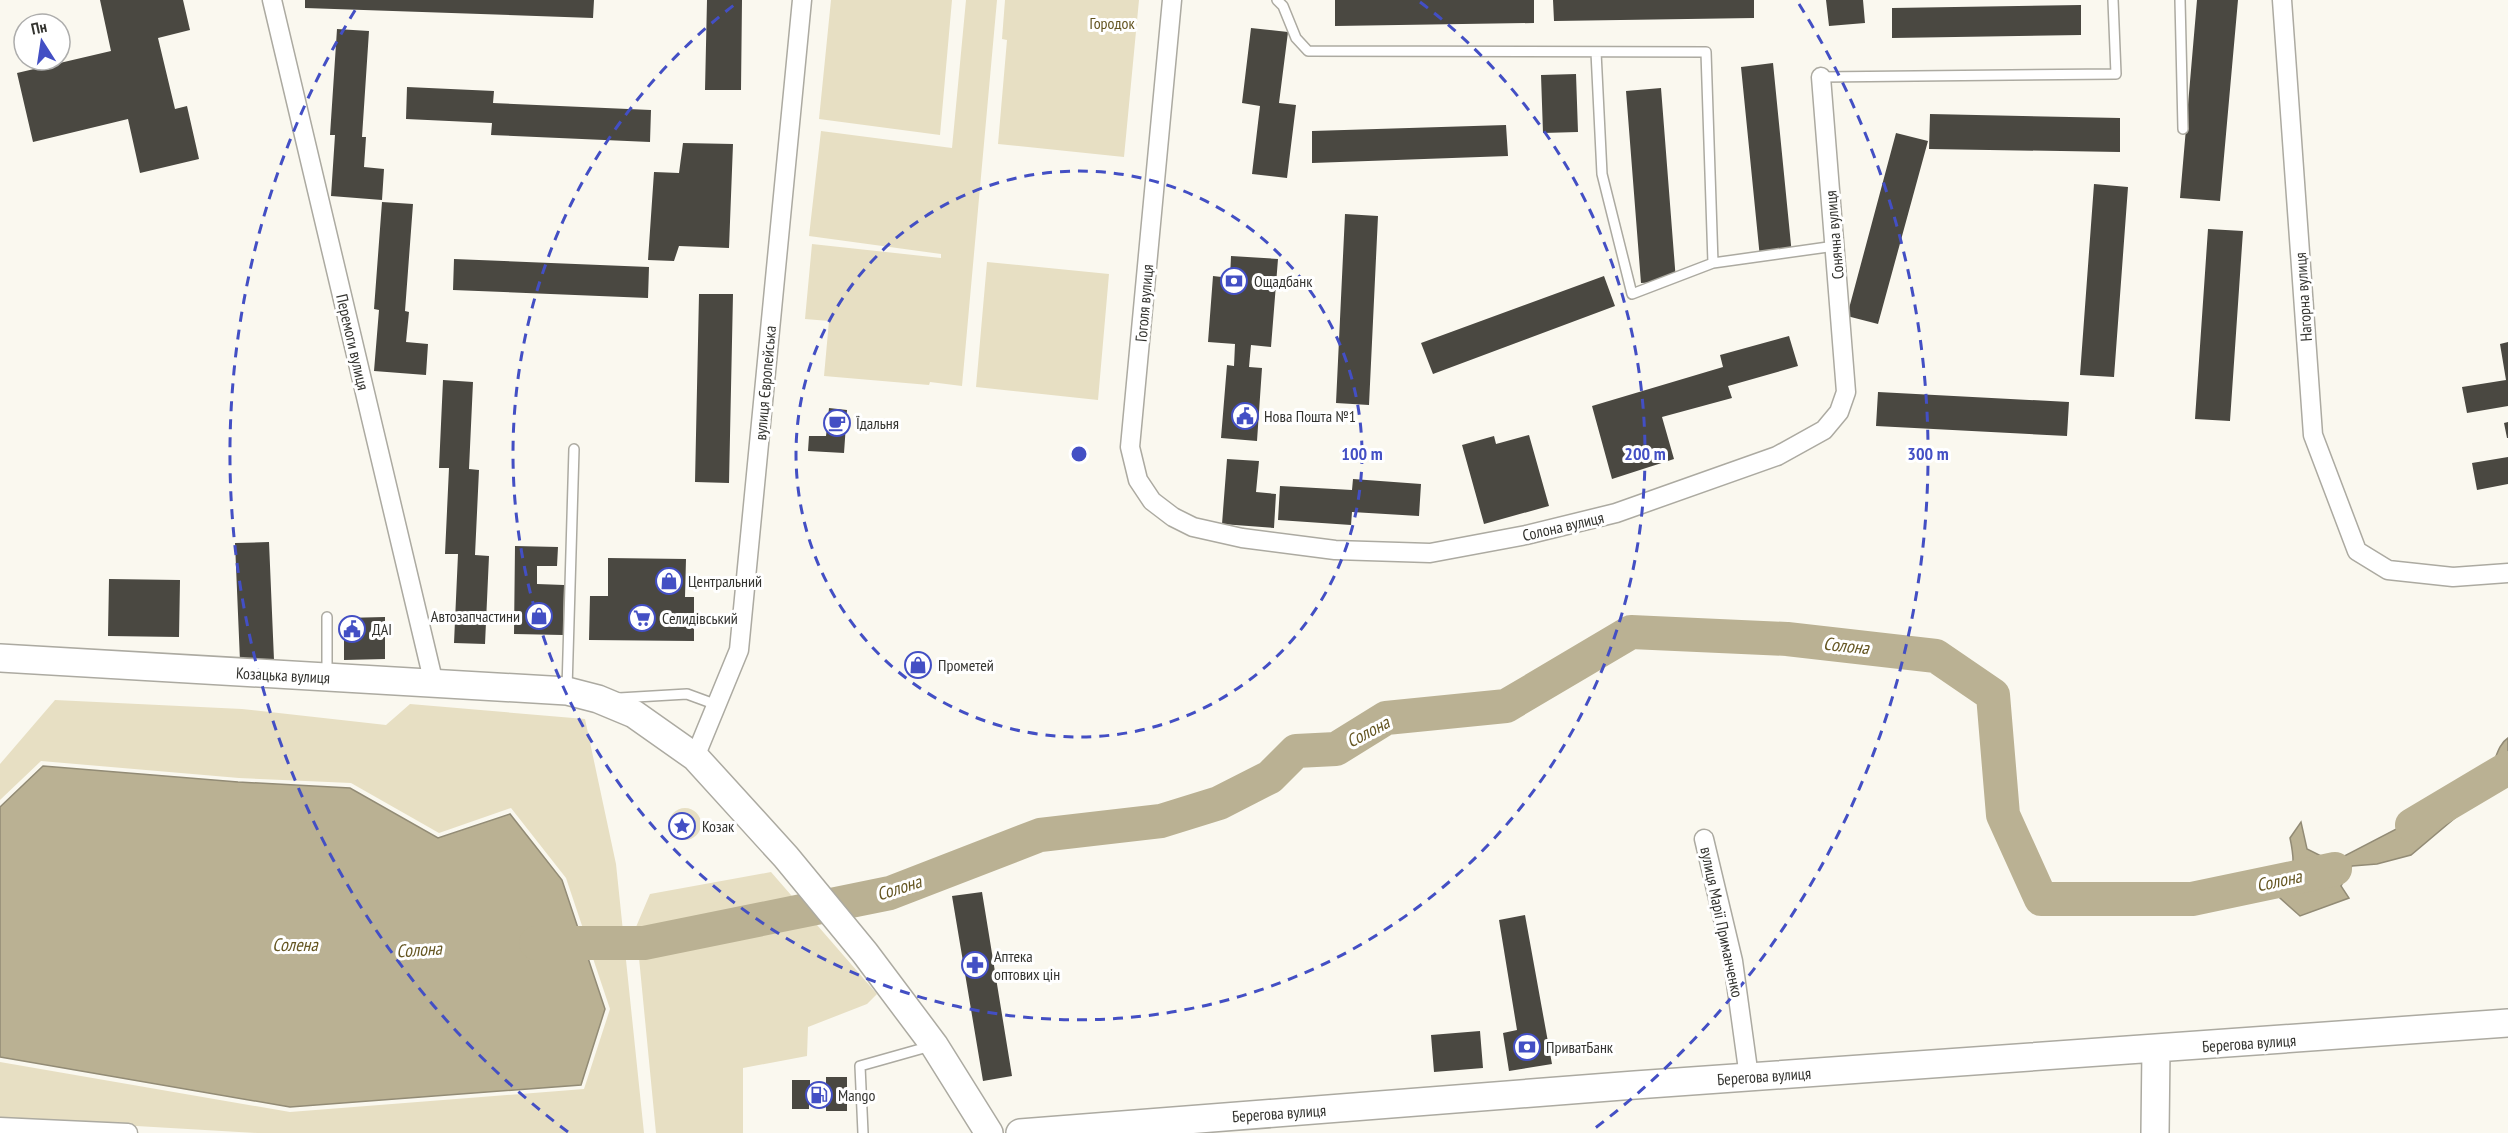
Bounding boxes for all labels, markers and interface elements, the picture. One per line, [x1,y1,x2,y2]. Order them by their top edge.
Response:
north arrow [12,12,72,72]
park label: Городок [1089,13,1135,33]
text: Пн [29,16,49,39]
street label: Сонячна вулиця [1820,190,1848,280]
street label: Нагорна вулиця [2290,252,2316,342]
street label: Гоголя вулиця [1131,263,1157,343]
bank icon: Ощадбанк [1219,266,1249,296]
place label: Ощадбанк [1254,271,1313,291]
street label: Перемоги вулиця [332,292,374,392]
street label: вулиця Європейська [750,325,780,441]
public building icon: Нова Пошта №1 [1230,401,1260,431]
place label: Нова Пошта №1 [1264,406,1356,426]
cafe icon: Їдальня [822,408,852,438]
place label: Їдальня [856,413,899,433]
text: 100 m [1341,442,1383,465]
text: 200 m [1624,442,1666,465]
text: 300 m [1907,442,1949,465]
centre of rings [1069,444,1089,464]
street label: Солона вулиця [1520,507,1606,545]
shop icon: Центральний [654,566,684,596]
place label: Центральний [688,571,762,591]
shop icon: Автозапчастини [524,601,554,631]
supermarket icon: Селидівський [627,603,657,633]
place label: Автозапчастини [431,606,520,626]
place label: Селидівський [662,608,738,628]
public building icon: ДАІ [337,614,367,644]
place label: ДАІ [372,619,392,639]
water label: Солона [1822,632,1871,659]
shop icon: Прометей [903,650,933,680]
place label: Прометей [938,655,994,675]
street label: Козацька вулиця [235,663,331,687]
water label: Солона [1342,710,1394,752]
place icon: Козак [667,811,697,841]
place label: Козак [702,816,735,836]
street label: вулиця Марії Приманченко [1696,845,1748,999]
water label: Солона [2254,864,2304,897]
water label: Солона [874,869,925,906]
water label: Солена [272,933,318,956]
water label: Солона [395,936,443,963]
place label: Аптека оптових цін [994,946,1060,984]
pharmacy icon: Аптека оптових цін [960,950,990,980]
street label: Берегова вулиця [2201,1030,2297,1056]
bank icon: ПриватБанк [1512,1032,1542,1062]
place label: ПриватБанк [1546,1037,1614,1057]
street label: Берегова вулиця [1716,1063,1812,1089]
fuel station icon: Mango [804,1080,834,1110]
place label: Mango [838,1085,876,1105]
street label: Берегова вулиця [1231,1100,1327,1126]

